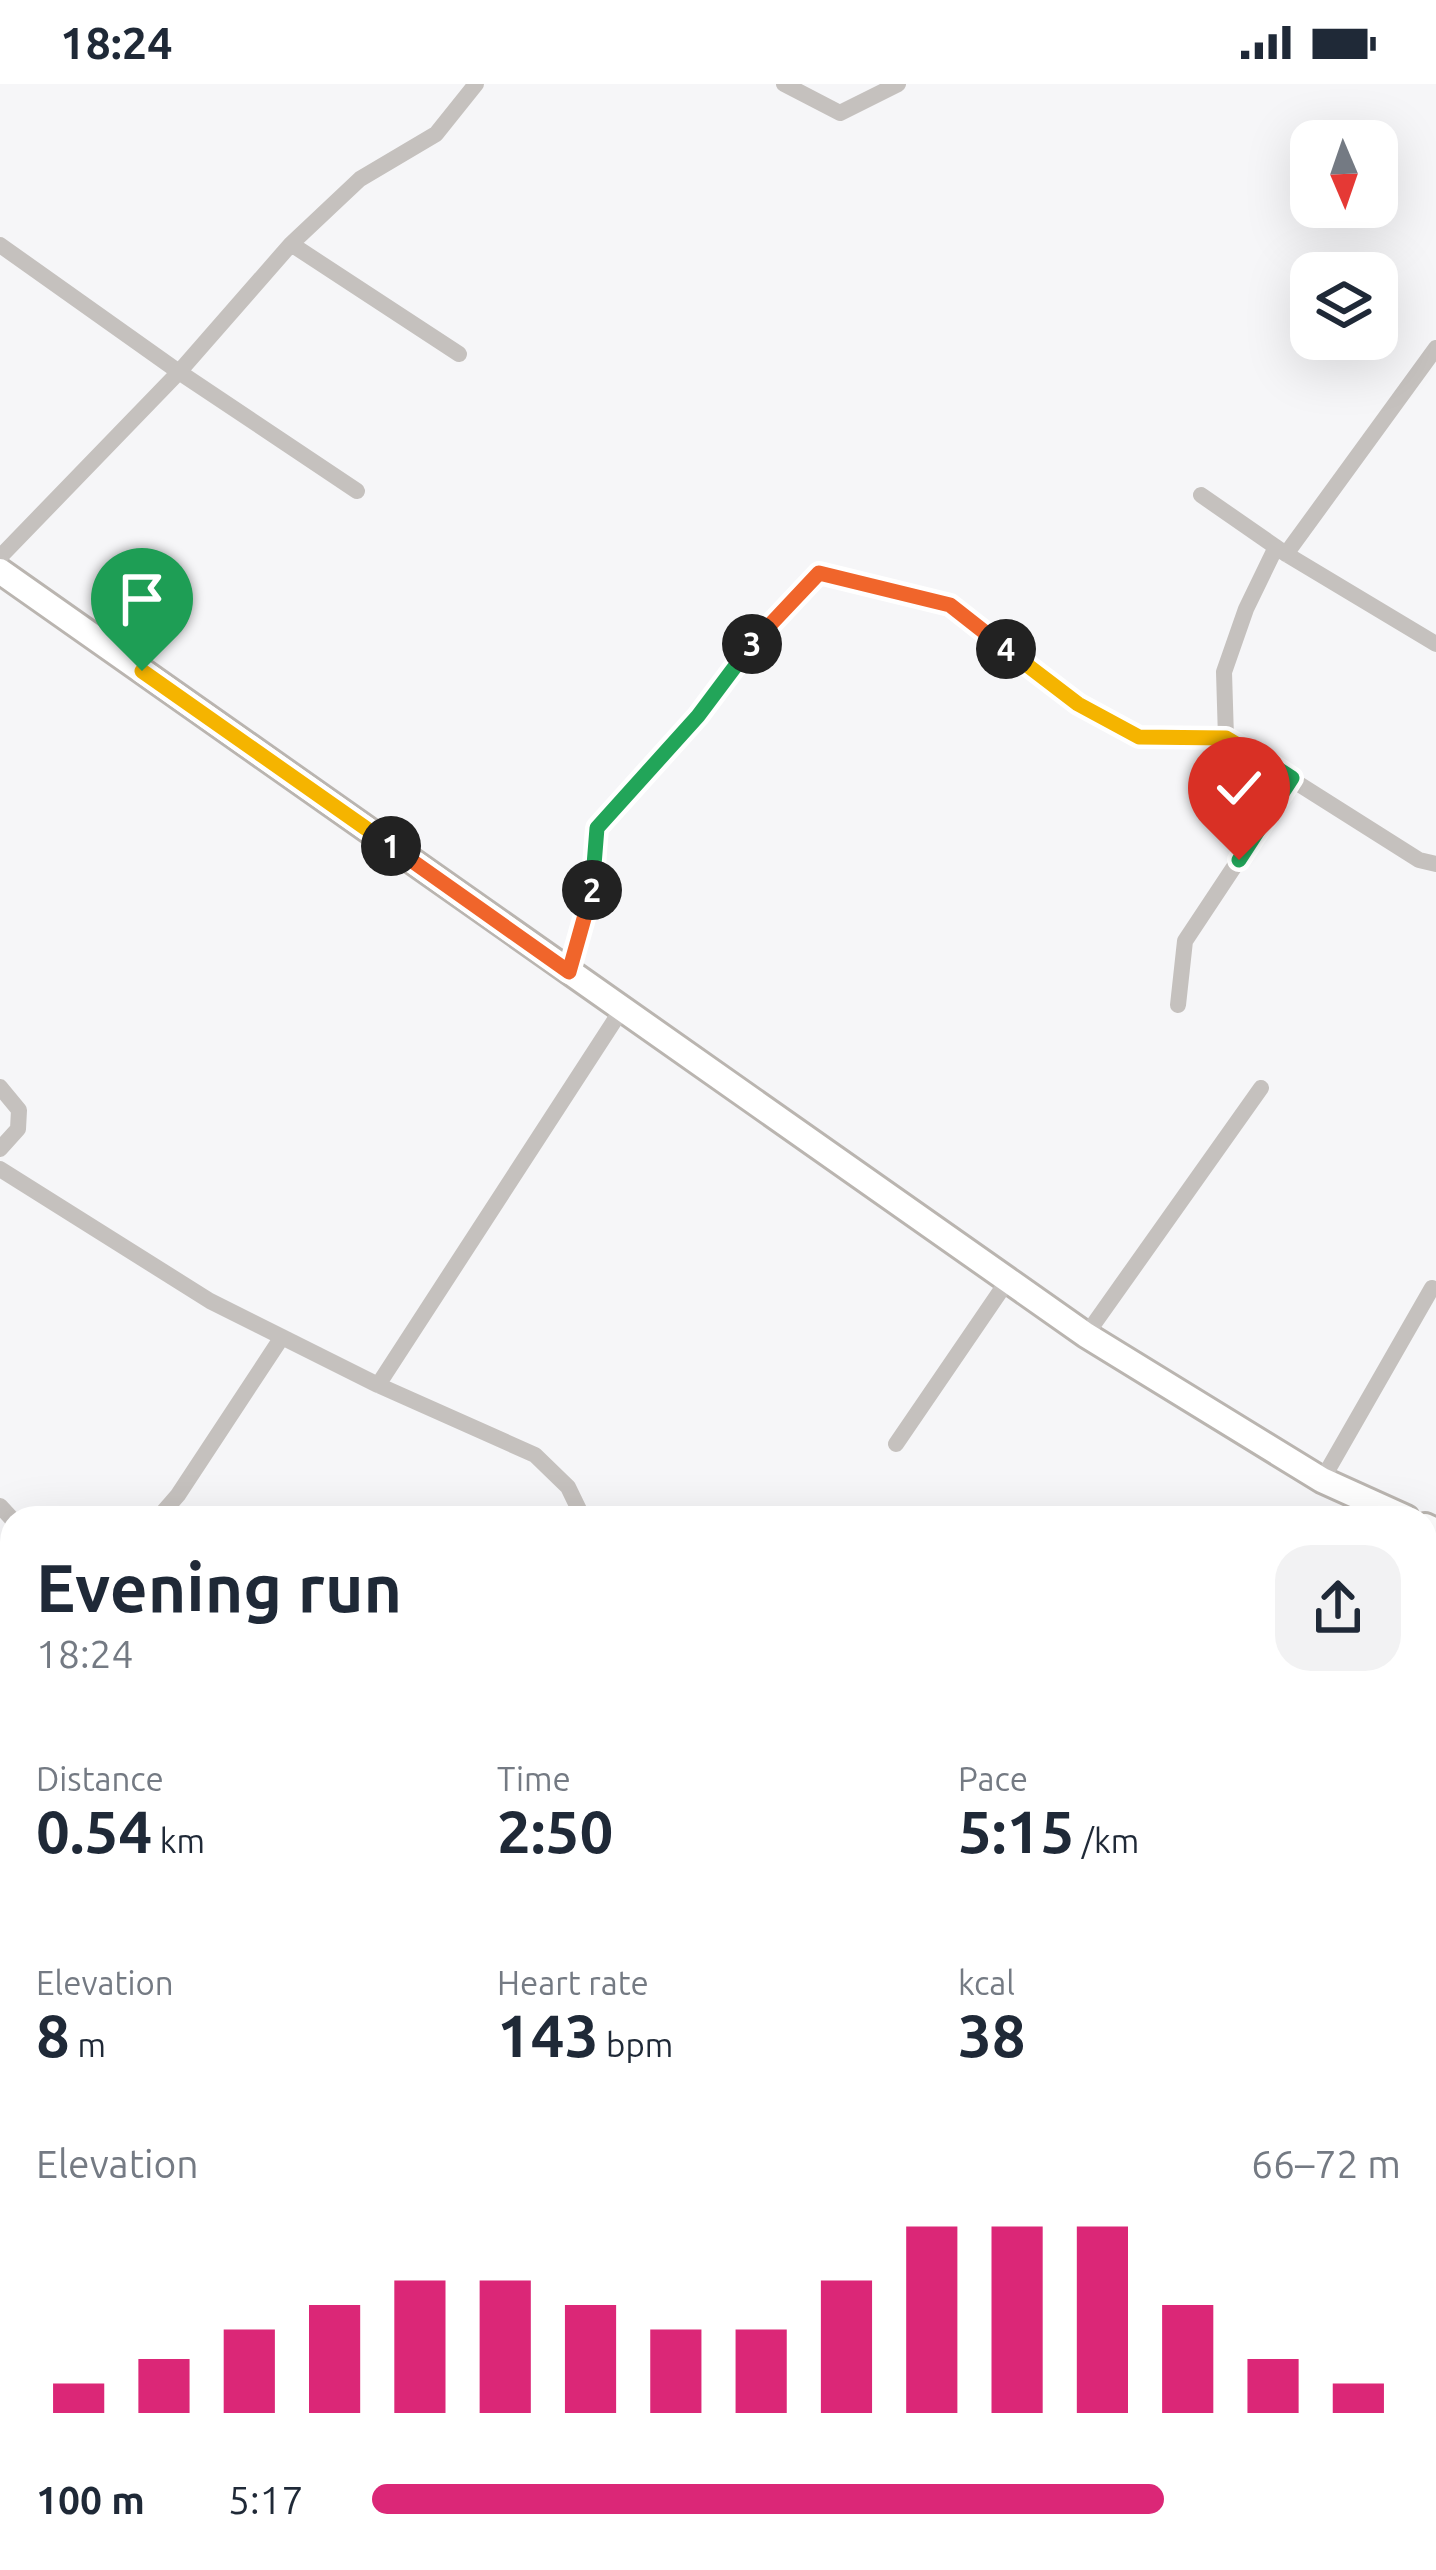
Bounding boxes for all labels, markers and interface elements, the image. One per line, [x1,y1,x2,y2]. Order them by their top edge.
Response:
text: 18:24 [60,17,173,68]
north arrow [1290,120,1398,228]
map controls [1290,120,1398,360]
button: layers [1290,252,1398,360]
pin [91,548,193,671]
icon: arrive [109,566,175,632]
pin: 3 [722,614,782,674]
pin: 4 [976,619,1036,679]
text: 3 [743,625,761,662]
text: 4 [997,630,1015,667]
pin [1188,737,1290,860]
icon: check [1206,755,1272,821]
pin: 1 [361,816,421,876]
text: 1 [382,827,400,864]
pin: 2 [562,860,622,920]
text: 2 [583,871,601,908]
button: share [1275,1545,1401,1671]
text: Evening run [36,1550,402,1624]
text: 18:24 [36,1632,134,1675]
text: Distance [36,1760,164,1797]
text: Time [497,1760,571,1797]
text: Pace [958,1760,1028,1797]
text: 0.54 [36,1797,152,1864]
text: 2:50 [497,1797,613,1864]
text: 5:15 [958,1797,1074,1864]
text: km [152,1822,205,1859]
text: /km [1074,1822,1139,1859]
text: Elevation [36,1964,174,2001]
text: Heart rate [497,1964,649,2001]
text: kcal [958,1964,1015,2001]
text: 8 [36,2001,70,2068]
text: 143 [497,2001,599,2068]
text: 38 [958,2001,1026,2068]
text: m [70,2026,106,2063]
text: bpm [599,2026,673,2063]
text: Elevation [36,2142,199,2185]
text: 66–72 m [1251,2142,1401,2185]
text: 100 m [36,2478,145,2521]
text: 5:17 [228,2478,304,2521]

